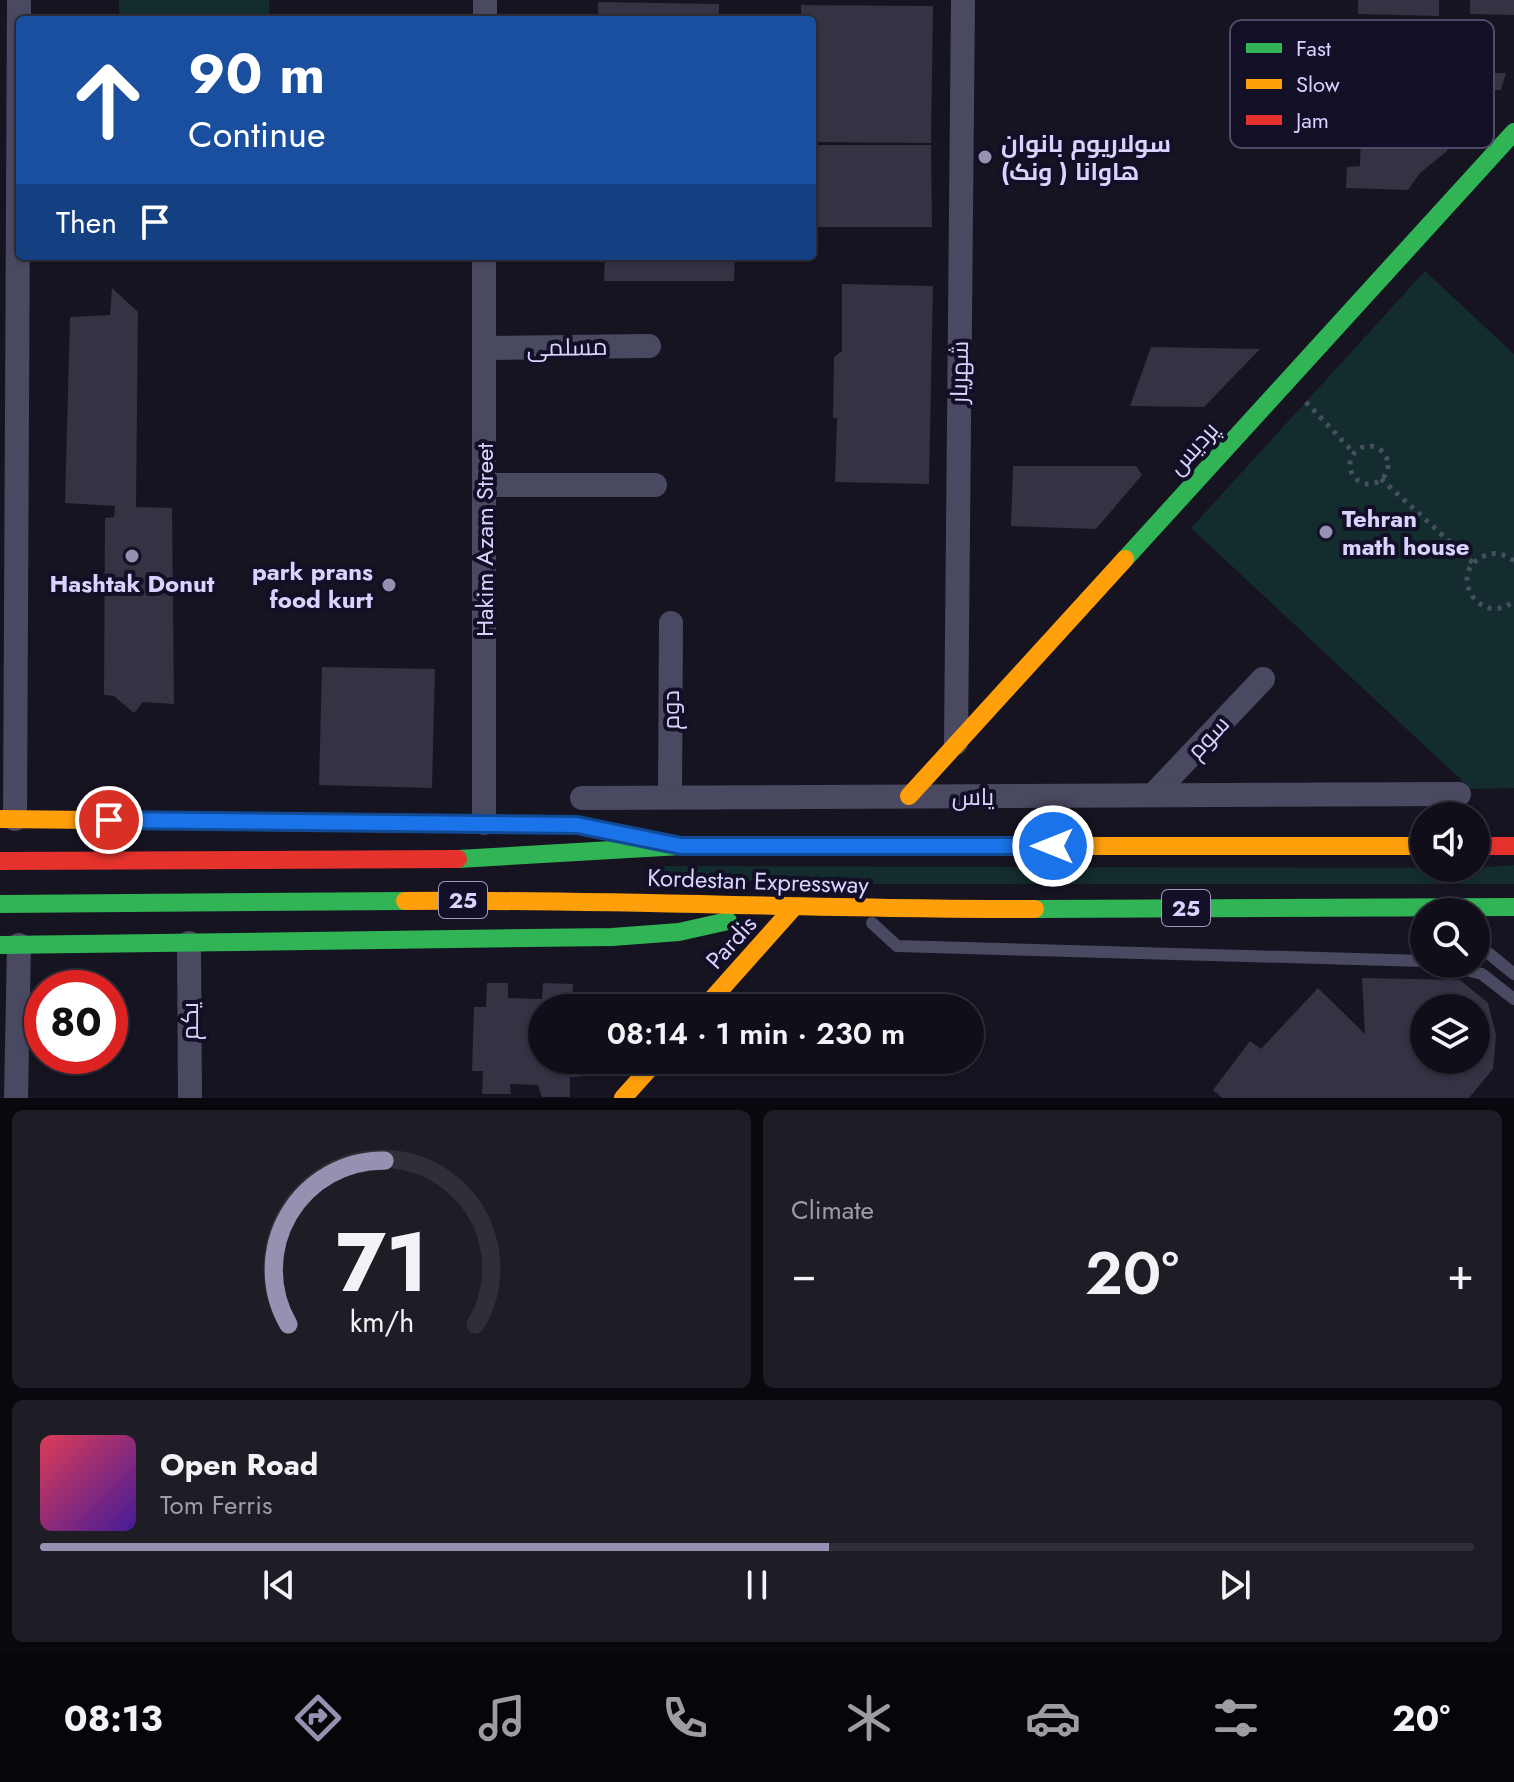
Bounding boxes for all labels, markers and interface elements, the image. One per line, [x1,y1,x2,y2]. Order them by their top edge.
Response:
legend [1230,20,1494,148]
text: Fast [1296,32,1332,64]
text: 90 m [188,33,325,114]
icon: ahead [56,48,160,152]
text: Slow [1296,68,1340,100]
text: Jam [1293,104,1329,136]
text: Continue [188,108,326,160]
place label: سولاریوم بانوان هاوانا ( ونک) [1001,126,1171,189]
marker: سولاریوم بانوان هاوانا ( ونک) [976,148,994,166]
icon: arrive [133,200,177,244]
text: Then [56,201,117,244]
street label: مسلمی [526,329,608,365]
street label: شهریار [941,340,977,406]
street label: پردیس [1159,413,1227,483]
street label: Hakim Azam Street [467,443,502,637]
place label: Tehran math house [1342,501,1469,564]
marker: Tehran math house [1317,523,1335,541]
marker: Hashtak Donut [123,547,141,565]
place label: park prans food kurt [252,554,373,617]
place label: Hashtak Donut [50,566,215,601]
marker: park prans food kurt [380,576,398,594]
street label: دوم [653,690,688,730]
street label: سوم [1179,707,1237,767]
street label: یاس [952,779,995,814]
pin [75,786,143,854]
icon: arrive [87,798,131,842]
map controls [1410,802,1490,1074]
button: sound [1410,802,1490,882]
position arrow [1011,804,1095,888]
street label: Kordestan Expressway [647,860,870,902]
road number: 25 [439,882,487,918]
road number: 25 [1162,890,1210,926]
button: search [1410,898,1490,978]
street label: Pardis [697,907,765,977]
speed limit sign: 80 [24,970,128,1074]
button: layers [1410,994,1490,1074]
street label: یکم [172,1001,207,1040]
text: 08:14 · 1 min · 230 m [607,1012,905,1055]
text: Climate [791,1191,874,1229]
text: 71 [335,1202,428,1322]
text: 20° [1085,1230,1179,1317]
text: − [791,1242,817,1306]
text: + [1447,1242,1474,1306]
text: km/h [349,1301,414,1343]
text: Open Road [160,1443,318,1486]
text: Tom Ferris [160,1486,272,1524]
icon: previous [257,1563,301,1607]
icon: pause [735,1563,779,1607]
icon: next [1213,1563,1257,1607]
icon: directions [290,1690,346,1746]
icon: music [474,1690,530,1746]
icon: phone [657,1690,713,1746]
icon: climate [841,1690,897,1746]
icon: car [1025,1690,1081,1746]
icon: filters [1208,1690,1264,1746]
text: 08:13 [64,1692,163,1744]
text: 20° [1392,1692,1450,1744]

